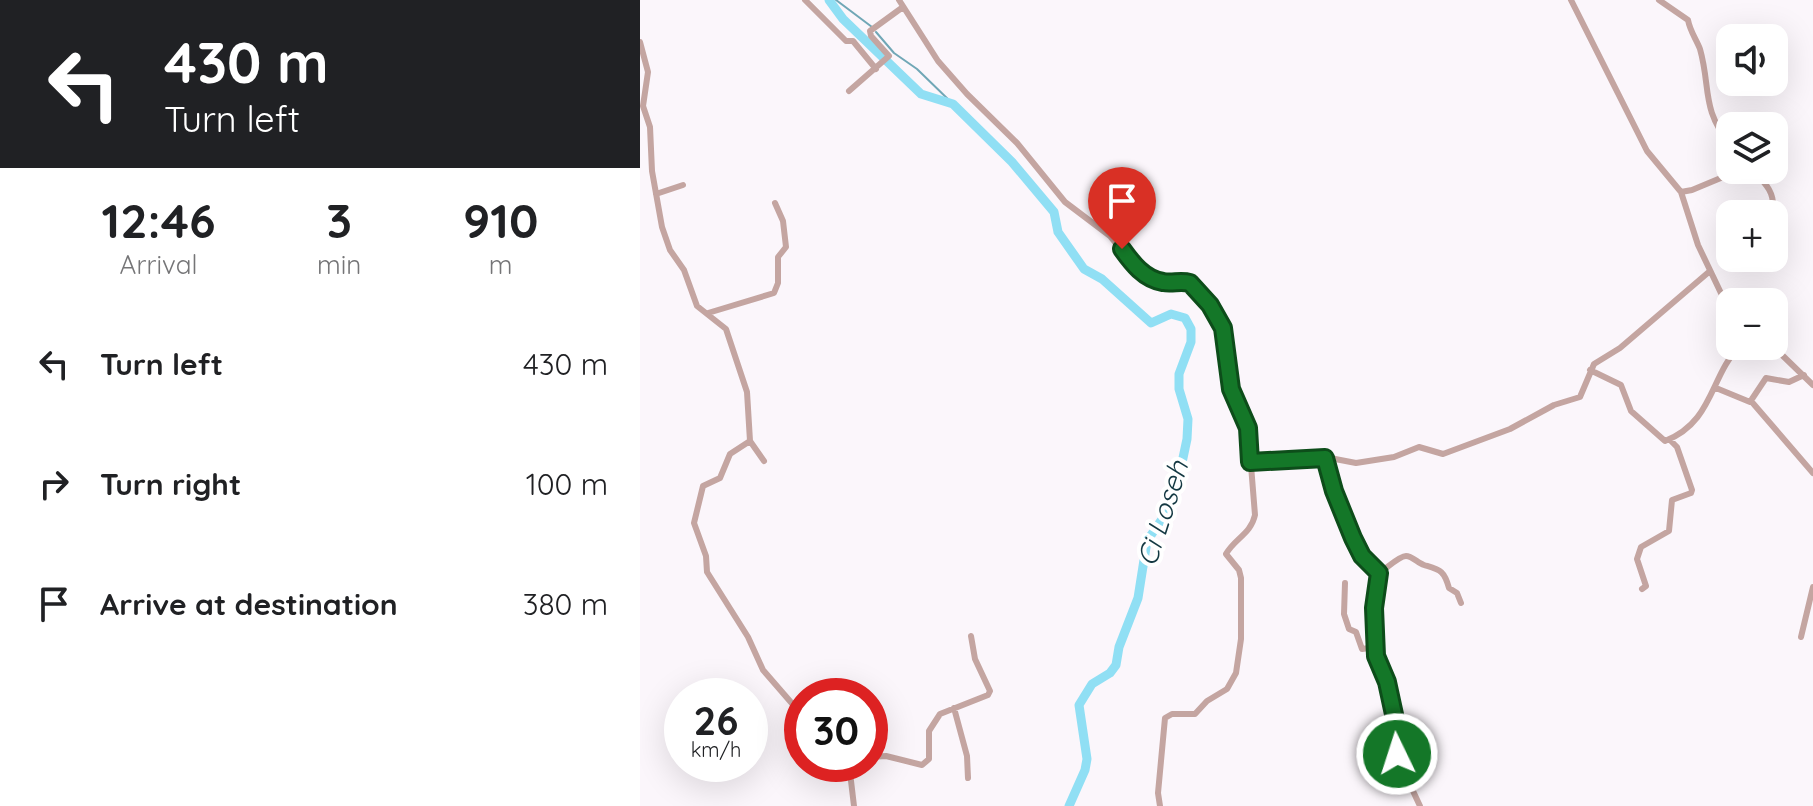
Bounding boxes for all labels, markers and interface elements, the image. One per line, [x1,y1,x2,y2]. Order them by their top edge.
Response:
map controls [1716,24,1788,360]
button: sound [1716,24,1788,96]
text: 430 m [164,27,329,97]
icon: left [32,32,136,136]
text: Turn left [164,96,300,141]
button: layers [1716,112,1788,184]
pin [1088,167,1156,249]
icon: arrive [1100,179,1144,223]
text: 12:46 [102,190,215,250]
text: 3 [326,190,352,250]
text: 910 [463,190,538,250]
button: + [1716,200,1788,272]
text: Arrival [120,248,197,281]
text: min [317,248,361,281]
text: m [489,248,513,281]
button: − [1716,288,1788,360]
icon: left [32,342,76,386]
text: Turn left [100,345,223,383]
text: 430 m [523,345,608,383]
water label: Ci Loseh [1129,455,1196,570]
icon: right [32,462,76,506]
text: Turn right [100,465,241,503]
text: 100 m [526,465,608,503]
icon: arrive [32,582,76,626]
text: Arrive at destination [100,585,398,623]
text: 380 m [523,585,608,623]
speed limit sign: 30 [784,678,888,782]
text: 26 [694,695,738,745]
position arrow [1355,712,1439,796]
text: km/h [691,737,741,762]

